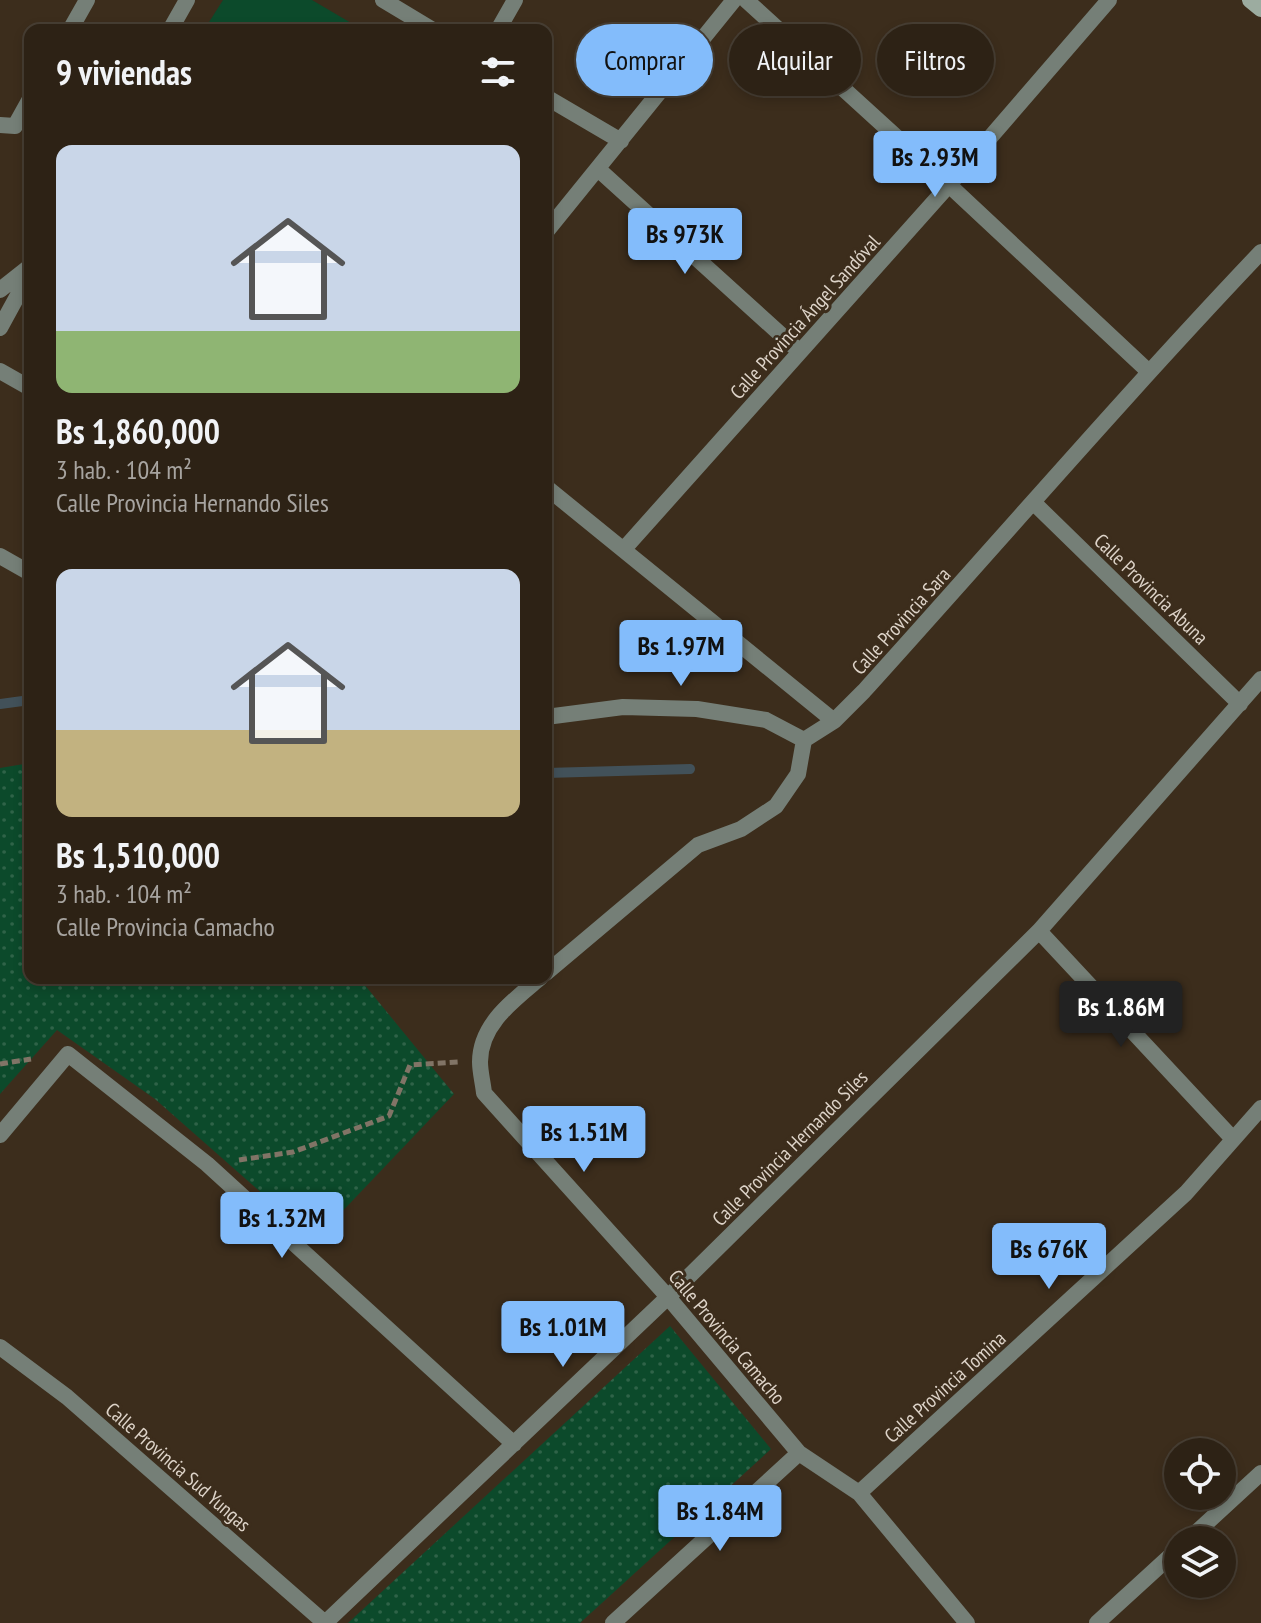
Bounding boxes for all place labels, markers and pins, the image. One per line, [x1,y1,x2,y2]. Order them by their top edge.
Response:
pin: Bs 2.93M [852,131,1018,199]
pin: Bs 973K [611,208,759,276]
pin: Bs 1.97M [598,620,764,688]
pin: Bs 1.86M [1038,981,1204,1049]
pin: Bs 1.51M [501,1106,667,1174]
pin: Bs 1.32M [199,1192,365,1260]
pin: Bs 676K [975,1223,1123,1291]
pin: Bs 1.01M [480,1301,646,1369]
pin: Bs 1.84M [637,1485,803,1553]

